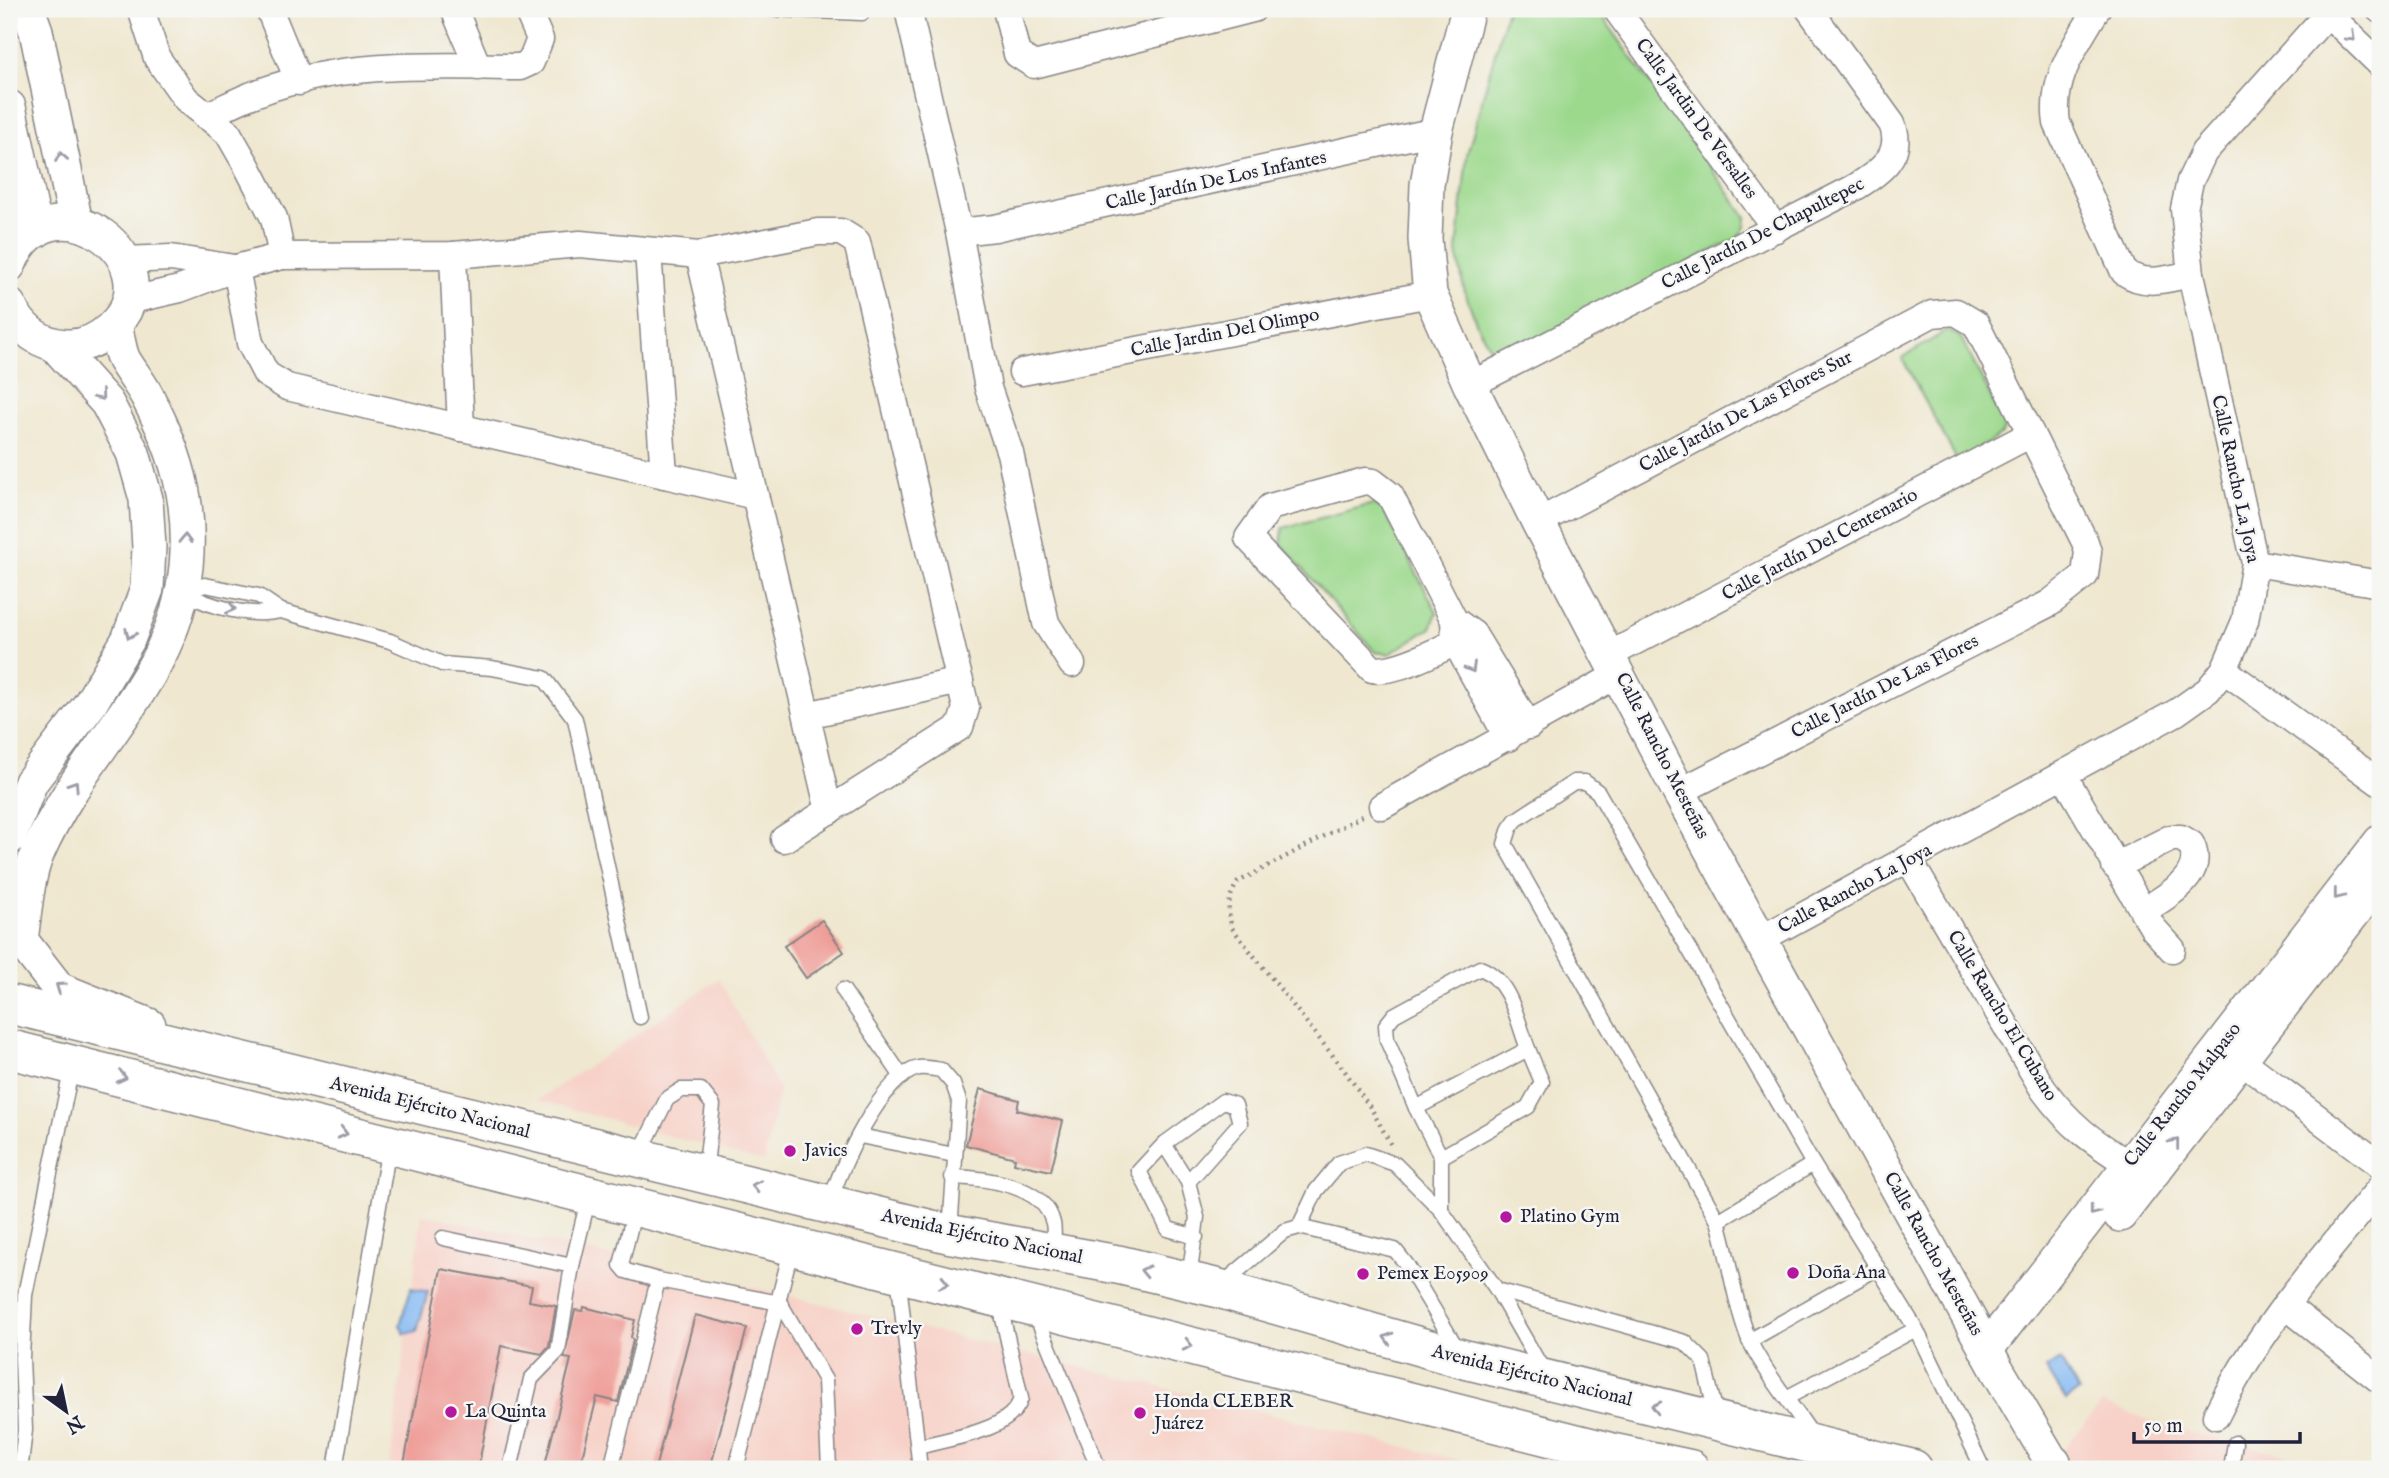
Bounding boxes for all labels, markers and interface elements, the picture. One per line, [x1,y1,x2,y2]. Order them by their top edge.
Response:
one-way arrow [2343,28,2356,41]
street label: Calle Jardin De Versalles [1630,34,1762,204]
street label: Calle Jardín De Los Infantes [1103,146,1329,216]
one-way arrow [54,151,69,163]
street label: Calle Jardín De Chapultepec [1657,172,1869,296]
street label: Calle Jardin Del Olimpo [1129,303,1321,363]
street label: Calle Jardín De Las Flores Sur [1635,346,1857,478]
one-way arrow [92,388,104,401]
street label: Calle Rancho La Joya [2206,393,2265,566]
street label: Calle Jardín Del Centenario [1718,483,1922,607]
one-way arrow [177,533,193,544]
one-way arrow [225,600,237,615]
one-way arrow [124,627,138,639]
street label: Calle Jardín De Las Flores [1787,629,1983,745]
one-way arrow [1463,661,1476,673]
street label: Calle Rancho Mesteñas [1610,669,1714,843]
one-way arrow [66,780,78,793]
street label: Calle Rancho La Joya [1774,838,1937,940]
one-way arrow [2334,888,2347,900]
street label: Calle Rancho El Cubano [1942,926,2062,1106]
one-way arrow [55,982,68,995]
street label: Calle Rancho Malpaso [2119,1018,2247,1172]
one-way arrow [116,1069,128,1084]
street label: Avenida Ejército Nacional [326,1071,533,1145]
one-way arrow [337,1125,349,1139]
place label: Javics [802,1139,848,1163]
one-way arrow [2167,1139,2180,1151]
marker: Javics [782,1143,798,1159]
street label: Calle Rancho Mesteñas [1878,1168,1988,1340]
one-way arrow [750,1180,762,1194]
one-way arrow [2089,1203,2102,1216]
street label: Avenida Ejército Nacional [878,1204,1086,1270]
place label: Platino Gym [1520,1205,1620,1229]
marker: Platino Gym [1498,1209,1514,1225]
place label: Doña Ana [1807,1261,1887,1285]
place label: Pemex E05909 [1377,1262,1489,1286]
one-way arrow [1139,1265,1151,1279]
marker: Doña Ana [1785,1265,1801,1281]
marker: Pemex E05909 [1355,1266,1371,1282]
one-way arrow [938,1275,950,1289]
place label: Trevly [871,1317,922,1341]
marker: Trevly [849,1321,865,1337]
one-way arrow [1382,1331,1394,1346]
one-way arrow [1182,1337,1194,1351]
street label: Avenida Ejército Nacional [1428,1339,1635,1413]
north arrow [32,1376,102,1446]
place label: Honda CLEBER Juárez [1152,1390,1294,1436]
place label: La Quinta [465,1400,547,1424]
one-way arrow [1650,1401,1662,1415]
scale bar [2134,1401,2300,1445]
marker: La Quinta [443,1404,459,1420]
marker: Honda CLEBER Juárez [1132,1405,1148,1421]
text: N [60,1408,88,1438]
text: 50 m [2144,1413,2183,1440]

